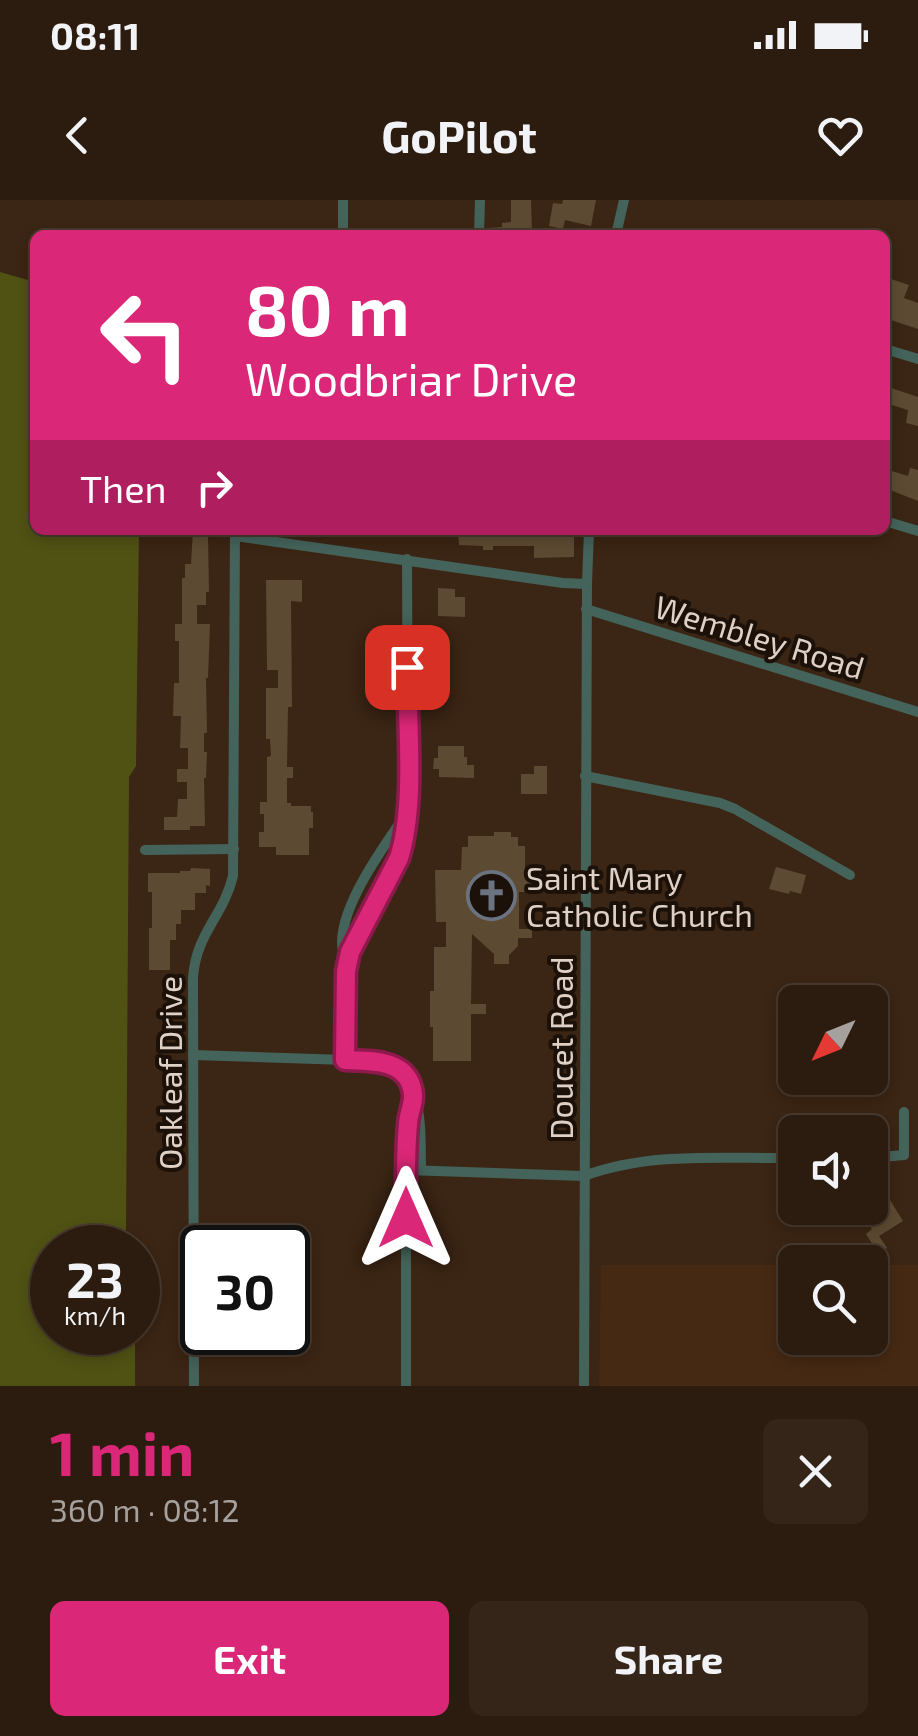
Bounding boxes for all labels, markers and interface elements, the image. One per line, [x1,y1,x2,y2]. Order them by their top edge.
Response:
text: 08:11 [50,12,140,58]
icon: back [50,108,105,163]
text: GoPilot [381,108,537,162]
icon: heart [813,108,868,163]
text: 80 m [245,266,410,350]
icon: left [80,270,210,400]
text: Woodbriar Drive [245,351,577,405]
icon: right [187,460,242,515]
text: Then [80,465,167,511]
street label: Wembley Road [651,586,869,686]
pin [365,625,450,710]
icon: arrive [380,640,435,695]
place label: Saint Mary Catholic Church [526,858,753,933]
church icon: Saint Mary Catholic Church [465,869,517,921]
street label: Doucet Road [541,956,579,1140]
street label: Oakleaf Drive [150,976,188,1170]
north arrow [778,985,888,1095]
map controls [778,985,888,1355]
button: sound [778,1115,888,1225]
position arrow [354,1166,458,1270]
speed limit sign: 30 [180,1225,310,1355]
button: search [778,1245,888,1355]
text: 23 [66,1248,124,1308]
text: km/h [64,1300,126,1330]
text: 1 min [50,1416,194,1488]
button: close [763,1419,868,1524]
text: 360 m · 08:12 [50,1490,239,1528]
button: Exit [50,1601,449,1716]
button: Share [469,1601,868,1716]

